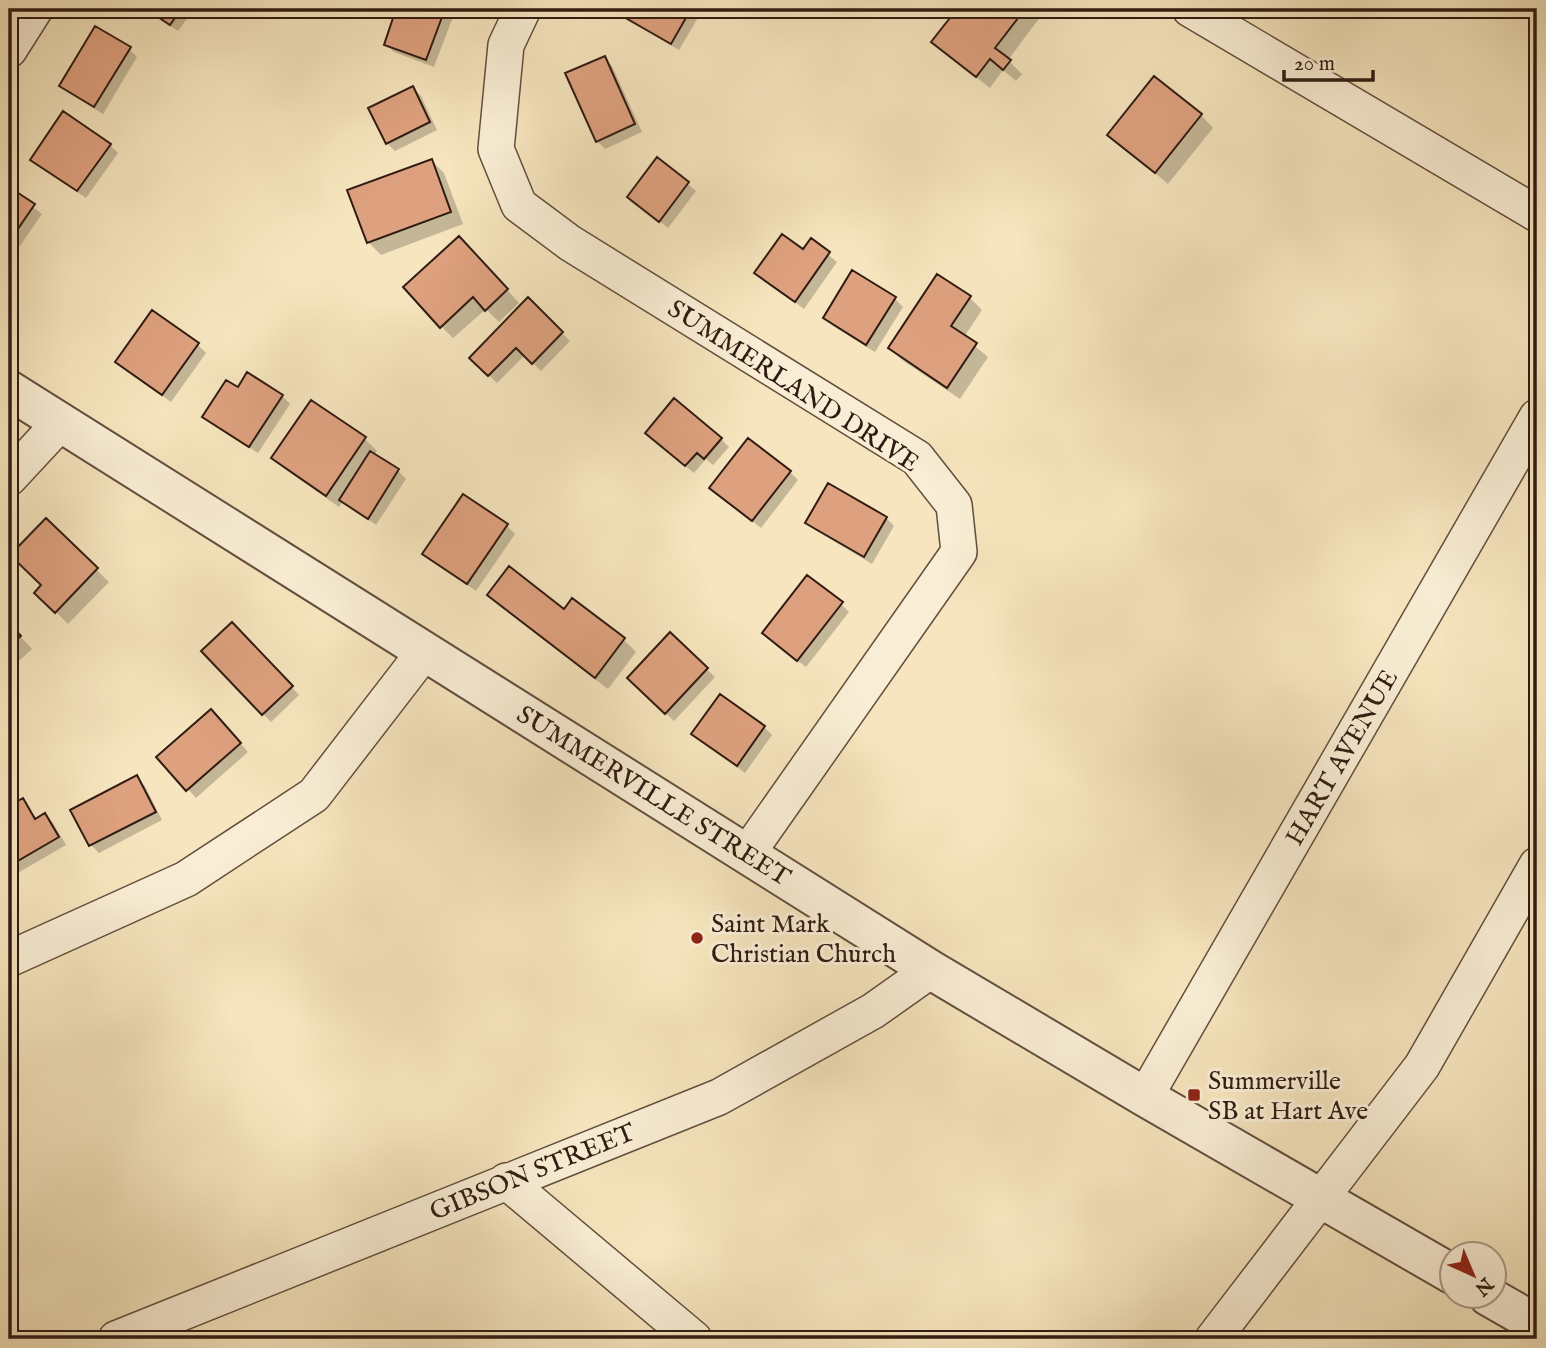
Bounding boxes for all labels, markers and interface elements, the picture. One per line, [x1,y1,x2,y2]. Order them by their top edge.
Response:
scale bar [1284,38,1373,82]
text: 20 m [1294,51,1335,78]
street label: SUMMERLAND DRIVE [661,293,925,480]
street label: HART AVENUE [1279,664,1406,852]
street label: SUMMERVILLE STREET [510,698,796,894]
place label: Saint Mark Christian Church [711,908,896,971]
marker: Saint Mark Christian Church [689,930,705,946]
place label: Summerville SB at Hart Ave [1208,1065,1368,1128]
marker: Summerville SB at Hart Ave [1186,1087,1202,1103]
street label: GIBSON STREET [425,1116,640,1229]
north arrow [1438,1240,1508,1310]
text: N [1469,1271,1498,1301]

